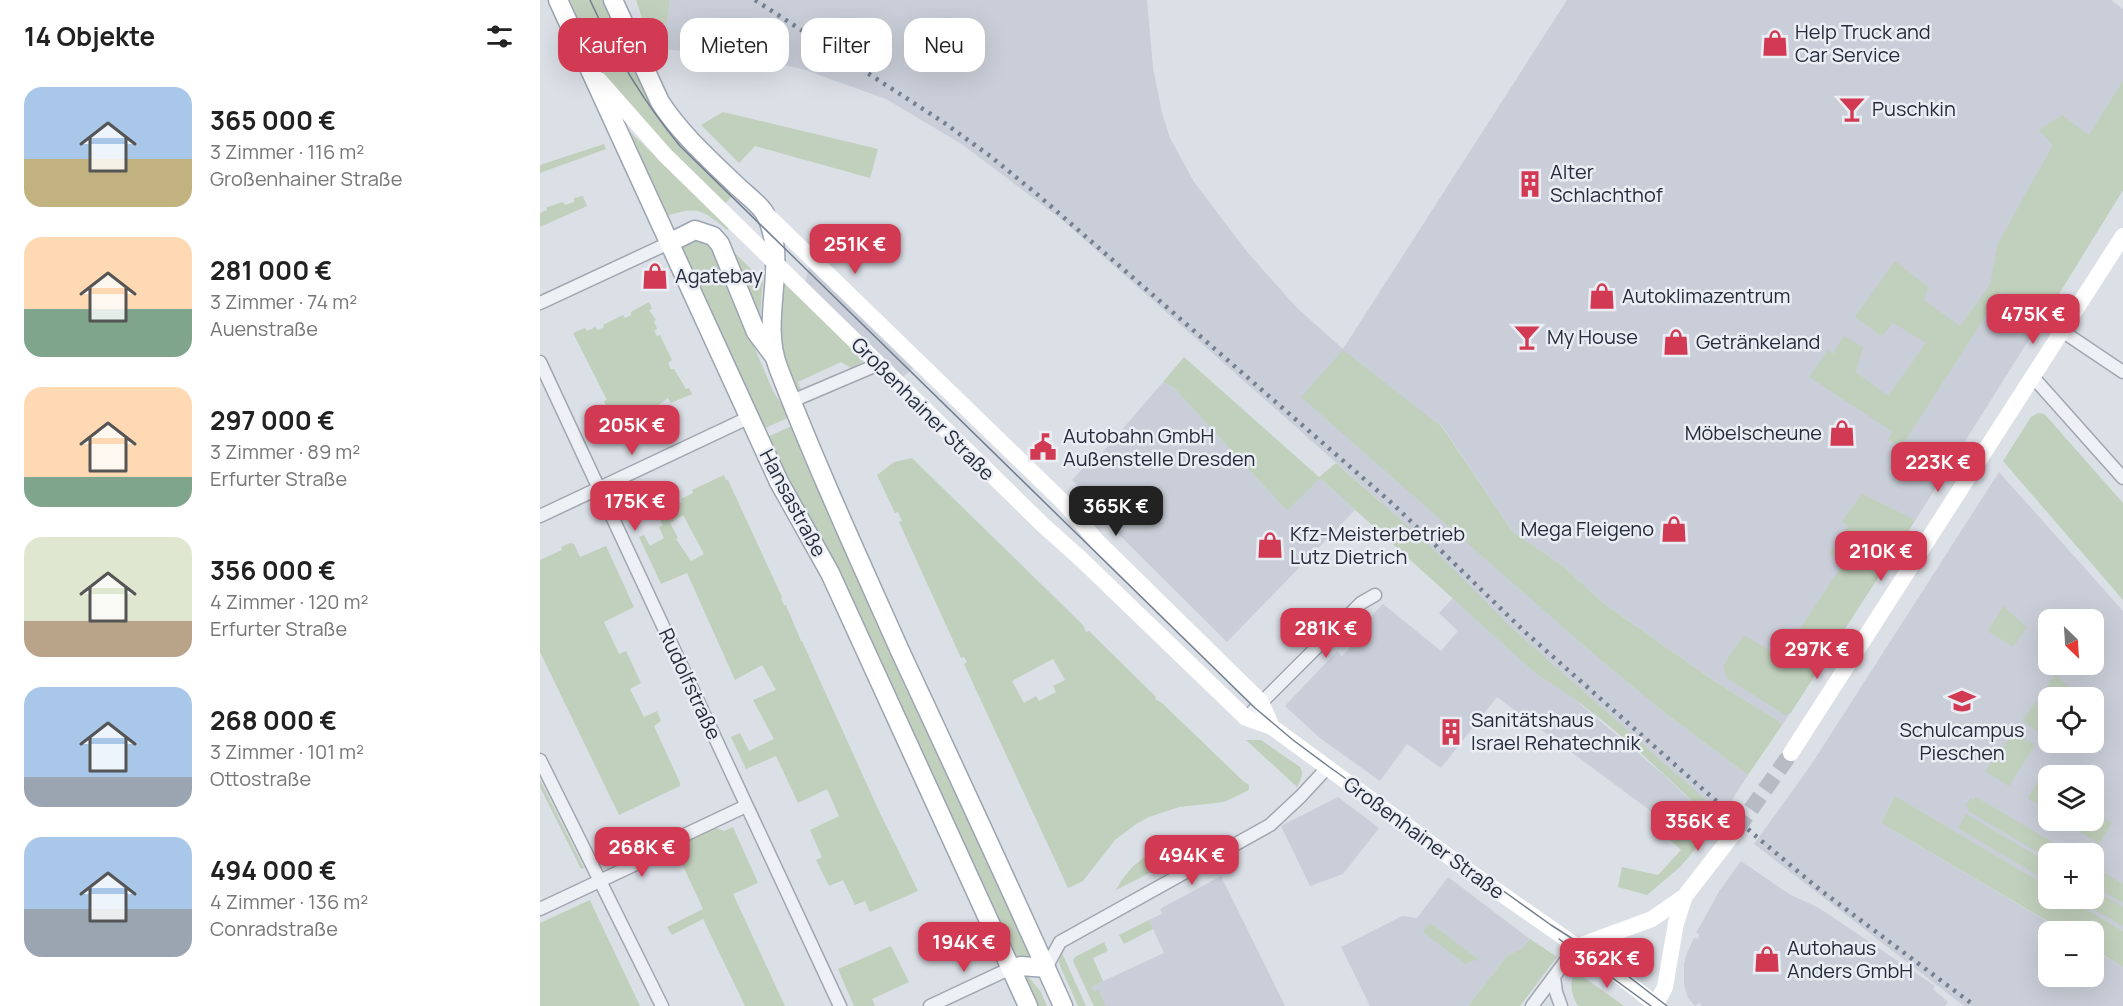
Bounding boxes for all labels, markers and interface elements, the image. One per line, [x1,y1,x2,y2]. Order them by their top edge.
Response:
text: 14 Objekte [24,18,155,54]
chip: Kaufen [558,18,668,72]
chip: Mieten [680,18,789,72]
chip: Filter [801,18,892,72]
chip: Neu [904,18,985,72]
place label: Help Truck and Car Service [1795,18,1931,68]
icon: filters [483,20,516,53]
shop icon: Help Truck and Car Service [1760,28,1790,58]
bar icon: Puschkin [1837,94,1867,124]
place label: Puschkin [1872,95,1956,122]
text: 365 000 € [210,102,336,138]
icon: home [72,111,144,183]
text: 3 Zimmer · 116 m² [210,138,364,165]
place label: Alter Schlachthof [1550,158,1663,208]
text: Großenhainer Straße [210,165,402,192]
building icon: Alter Schlachthof [1515,169,1545,199]
pin: 251K € [806,224,904,275]
text: 251K € [824,230,886,257]
text: 281 000 € [210,252,332,288]
icon: home [72,261,144,333]
shop icon: Agatebay [640,261,670,291]
place label: Agatebay [675,262,763,289]
shop icon: Autoklimazentrum [1587,281,1617,311]
place label: Autoklimazentrum [1622,282,1790,309]
text: 3 Zimmer · 74 m² [210,288,357,315]
pin: 475K € [1984,294,2082,345]
text: 475K € [2001,300,2065,327]
text: Auenstraße [210,315,318,342]
bar icon: My House [1512,322,1542,352]
place label: My House [1547,323,1638,350]
shop icon: Getränkeland [1661,327,1691,357]
place label: Getränkeland [1696,328,1820,355]
street label: Großenhainer Straße [846,331,1001,486]
text: 297 000 € [210,402,335,438]
pin: 205K € [583,405,681,456]
icon: home [72,411,144,483]
text: 205K € [599,411,665,438]
shop icon: Möbelscheune [1827,418,1857,448]
place label: Möbelscheune [1685,419,1822,446]
place label: Autobahn GmbH Außenstelle Dresden [1063,422,1255,472]
public building icon: Autobahn GmbH Außenstelle Dresden [1028,432,1058,462]
text: 3 Zimmer · 89 m² [210,438,360,465]
pin: 223K € [1889,442,1987,493]
street label: Hansastraße [754,444,833,561]
text: 223K € [1905,448,1971,475]
text: Erfurter Straße [210,465,347,492]
pin: 175K € [586,481,684,532]
pin: 365K € [1067,486,1165,537]
text: 175K € [604,487,666,514]
text: 365K € [1083,492,1149,519]
shop icon: Mega Fleigeno [1659,514,1689,544]
place label: Mega Fleigeno [1521,515,1654,542]
place label: Kfz-Meisterbetrieb Lutz Dietrich [1290,520,1465,570]
shop icon: Kfz-Meisterbetrieb Lutz Dietrich [1255,530,1285,560]
pin: 210K € [1832,531,1930,582]
text: 210K € [1849,537,1913,564]
text: 356 000 € [210,552,336,588]
icon: home [72,561,144,633]
text: 4 Zimmer · 120 m² [210,588,368,615]
pin: 281K € [1277,608,1375,659]
north arrow [2038,609,2104,675]
map controls [2038,609,2104,987]
text: 281K € [1294,614,1358,641]
text: Erfurter Straße [210,615,347,642]
street label: Rudolfstraße [653,624,728,744]
pin: 297K € [1768,629,1866,680]
text: 297K € [1784,635,1850,662]
school or university icon: Schulcampus Pieschen [1947,686,1977,716]
button: locate [2038,687,2104,753]
text: 268 000 € [210,702,337,738]
place label: Sanitätshaus Israel Rehatechnik [1471,706,1642,756]
icon: home [72,711,144,783]
place label: Schulcampus Pieschen [1899,716,2025,766]
building icon: Sanitätshaus Israel Rehatechnik [1436,717,1466,747]
text: 3 Zimmer · 101 m² [210,738,364,765]
text: Ottostraße [210,765,311,792]
button: layers [2038,765,2104,831]
street label: Großenhainer Straße [1338,770,1510,905]
pin: 356K € [1649,801,1747,852]
text: 356K € [1665,807,1731,834]
pin: 268K € [593,827,691,878]
text: 268K € [609,833,675,860]
pin: 494K € [1143,835,1241,886]
text: 494K € [1159,841,1225,868]
button: + [2038,843,2104,909]
text: 494 000 € [210,852,337,888]
icon: home [72,861,144,933]
text: 4 Zimmer · 136 m² [210,888,368,915]
text: Conradstraße [210,915,338,942]
button: − [2038,921,2104,987]
pin: 194K € [915,922,1013,973]
text: 194K € [932,928,996,955]
place label: Autohaus Anders GmbH [1787,934,1913,984]
pin: 362K € [1558,938,1656,989]
text: 362K € [1574,944,1640,971]
shop icon: Autohaus Anders GmbH [1752,944,1782,974]

